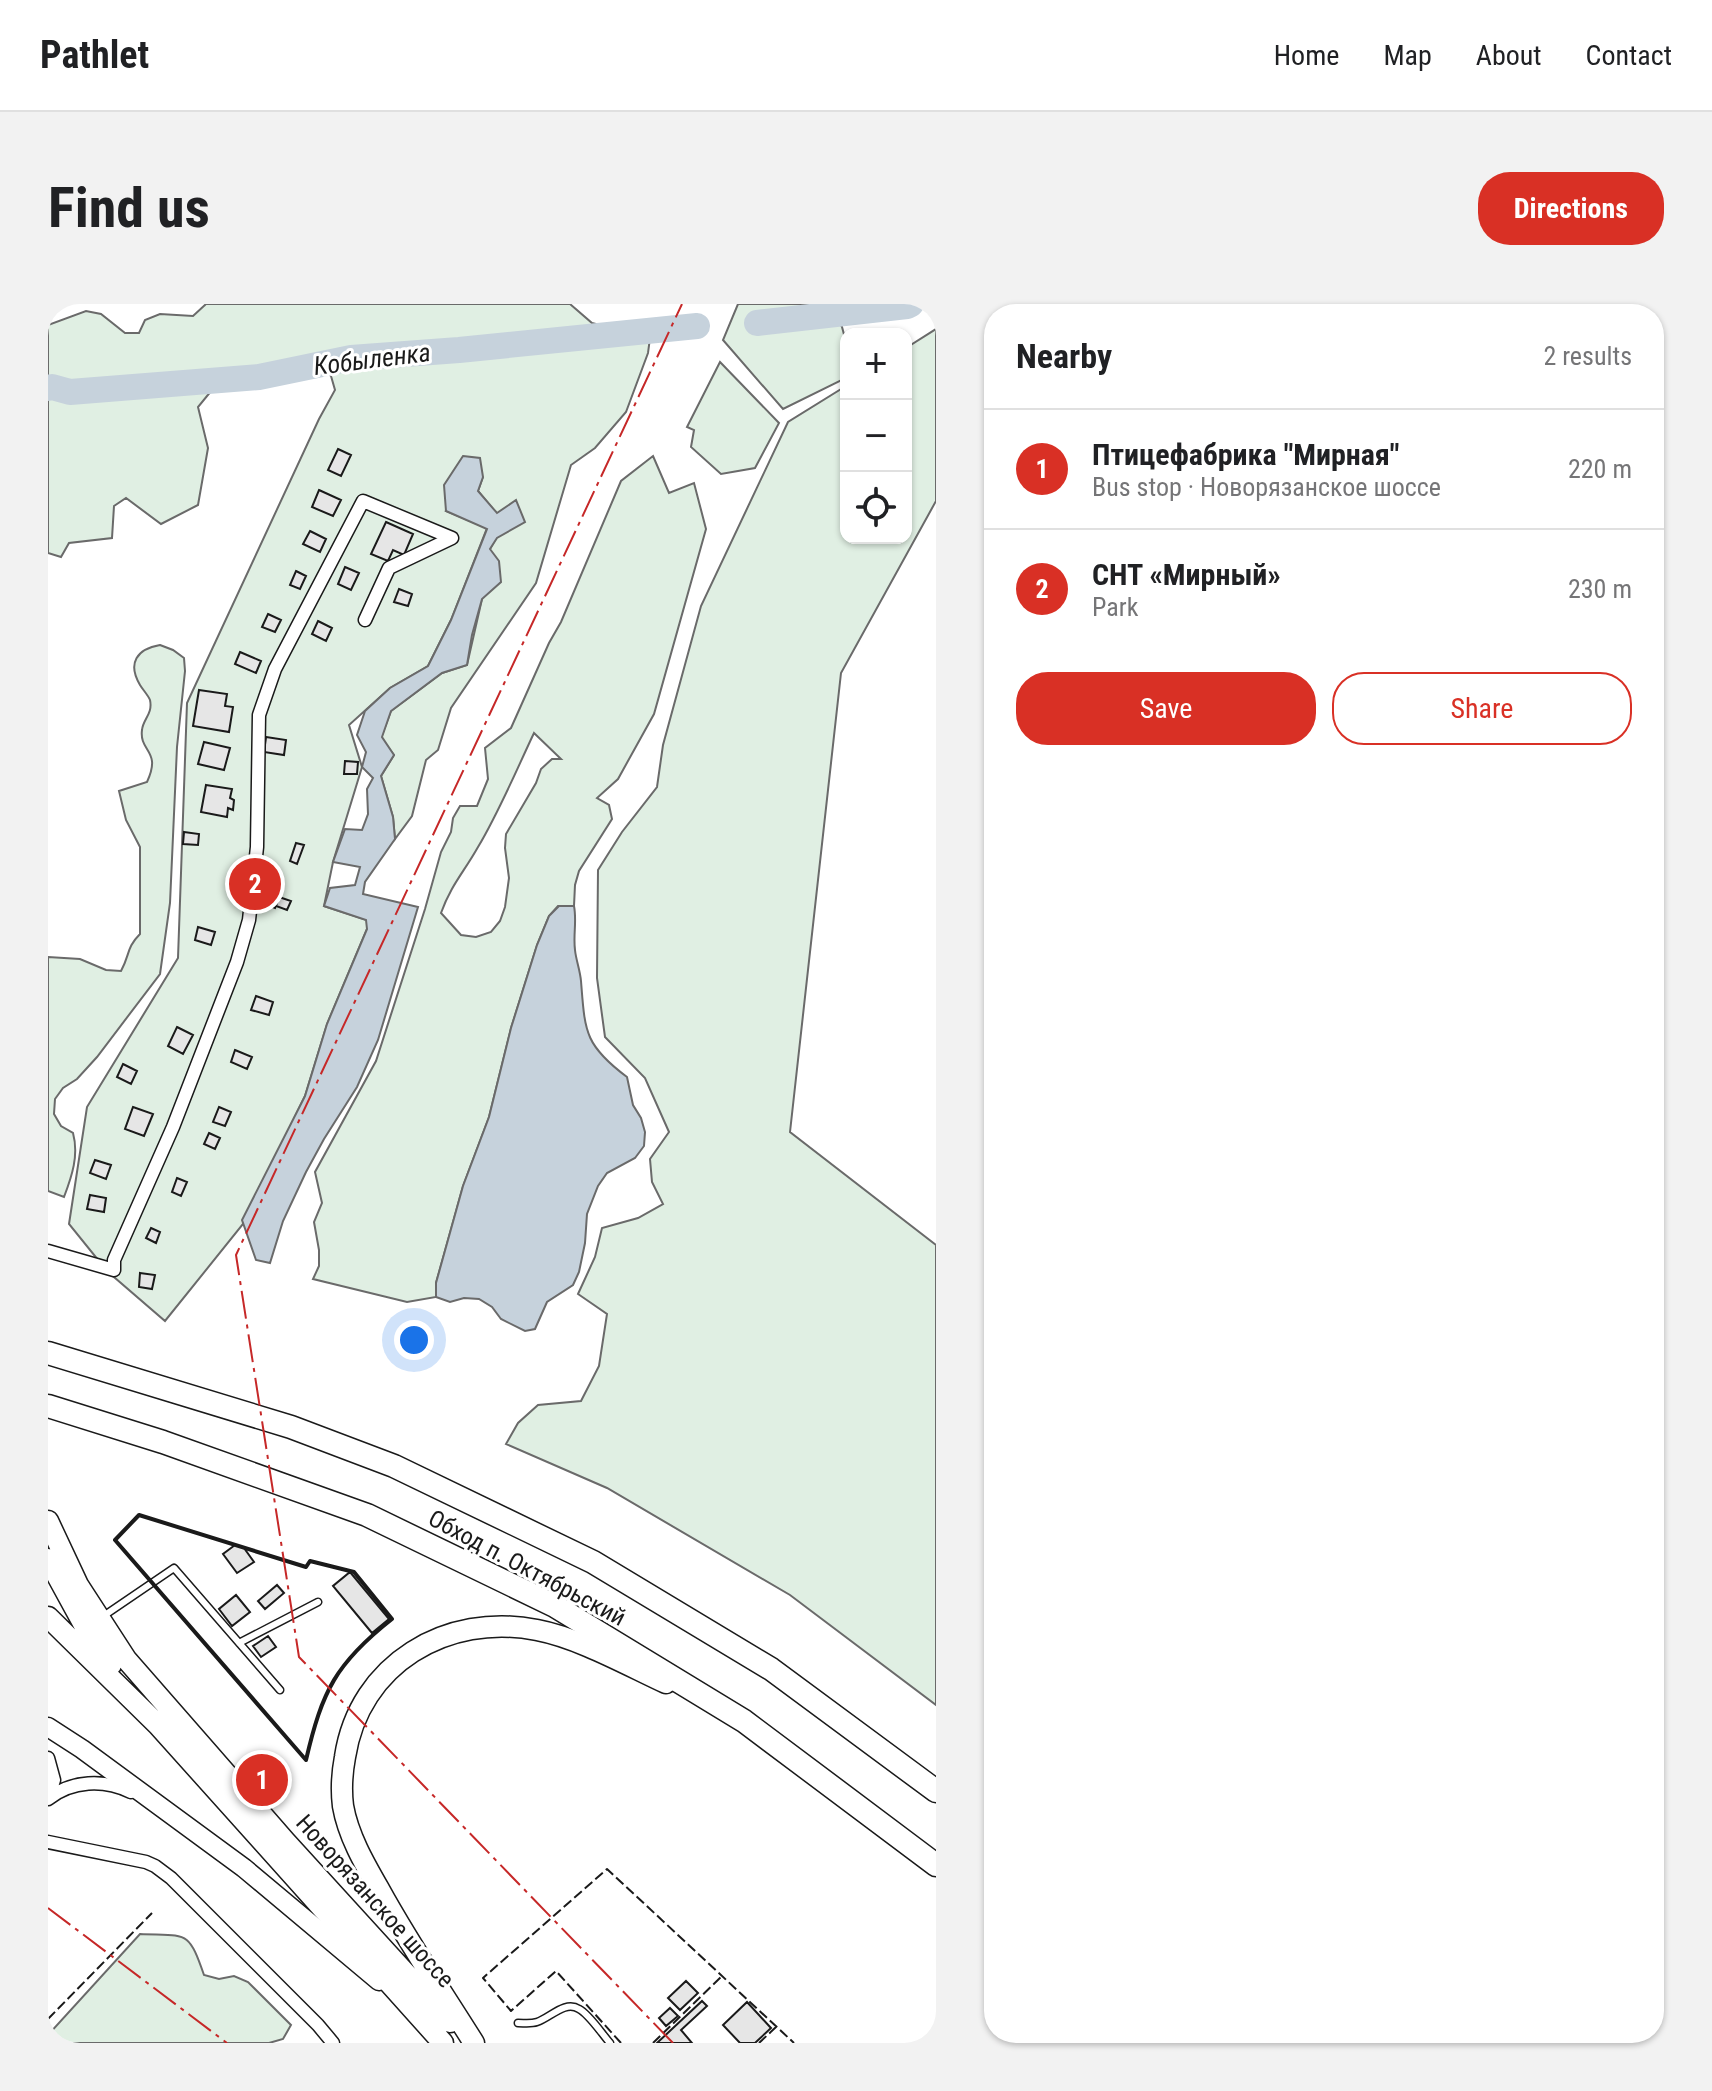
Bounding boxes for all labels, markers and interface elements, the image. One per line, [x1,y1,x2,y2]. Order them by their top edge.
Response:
text: Pathlet [40,33,149,77]
text: Home [1274,39,1339,72]
text: Map [1383,39,1432,72]
text: About [1476,39,1542,72]
text: Contact [1586,39,1672,72]
button: Directions [1478,172,1664,245]
text: Find us [48,175,210,241]
map controls [840,328,912,544]
button: + [840,328,912,400]
text: Nearby [1016,336,1112,376]
water label: Кобыленка [312,337,432,381]
text: 2 results [1543,341,1632,371]
button: − [840,400,912,472]
text: Птицефабрика "Мирная" [1092,437,1399,472]
text: 1 [1035,454,1049,484]
text: 220 m [1568,454,1632,484]
button: locate [840,472,912,544]
text: Bus stop · Новорязанское шоссе [1092,472,1441,502]
text: СНТ «Мирный» [1092,557,1281,592]
text: 2 [1035,574,1049,604]
text: 230 m [1568,574,1632,604]
text: Park [1092,592,1138,622]
button: Save [1016,672,1316,745]
button: Share [1332,672,1632,745]
pin: 2 [229,854,281,914]
your location [394,1320,434,1360]
street label: Обход п. Октябрьский [424,1504,630,1632]
pin: 1 [236,1750,288,1810]
street label: Новорязанское шоссе [290,1809,460,1993]

